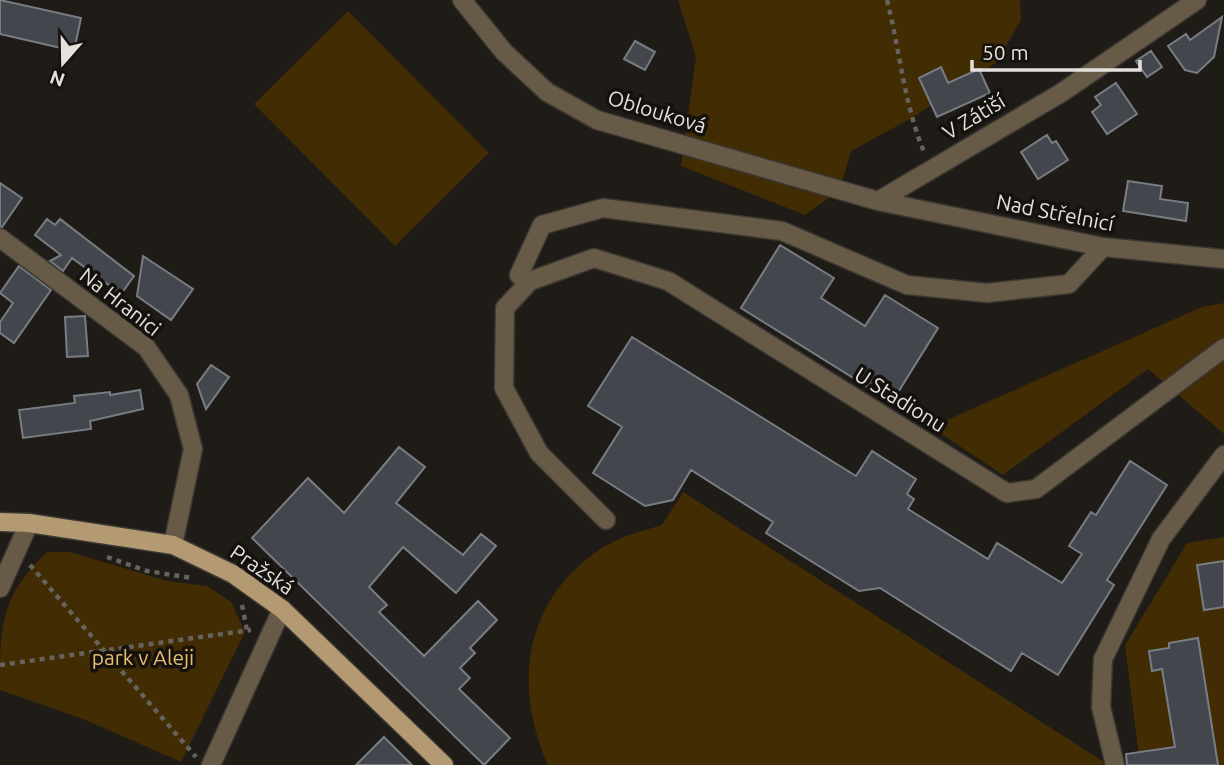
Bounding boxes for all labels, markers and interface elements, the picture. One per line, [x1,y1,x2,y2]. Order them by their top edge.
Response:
north arrow [28,28,98,98]
scale bar [972,28,1140,72]
text: 50 m [982,40,1029,64]
text: N [47,66,68,92]
street label: Oblouková [605,85,709,137]
street label: V Zátiší [938,88,1010,144]
street label: Nad Střelnicí [994,189,1117,235]
street label: Na Hranici [75,262,166,340]
street label: U Stadionu [851,362,950,437]
street label: Pražská [226,539,299,599]
park label: park v Aleji [92,645,194,669]

